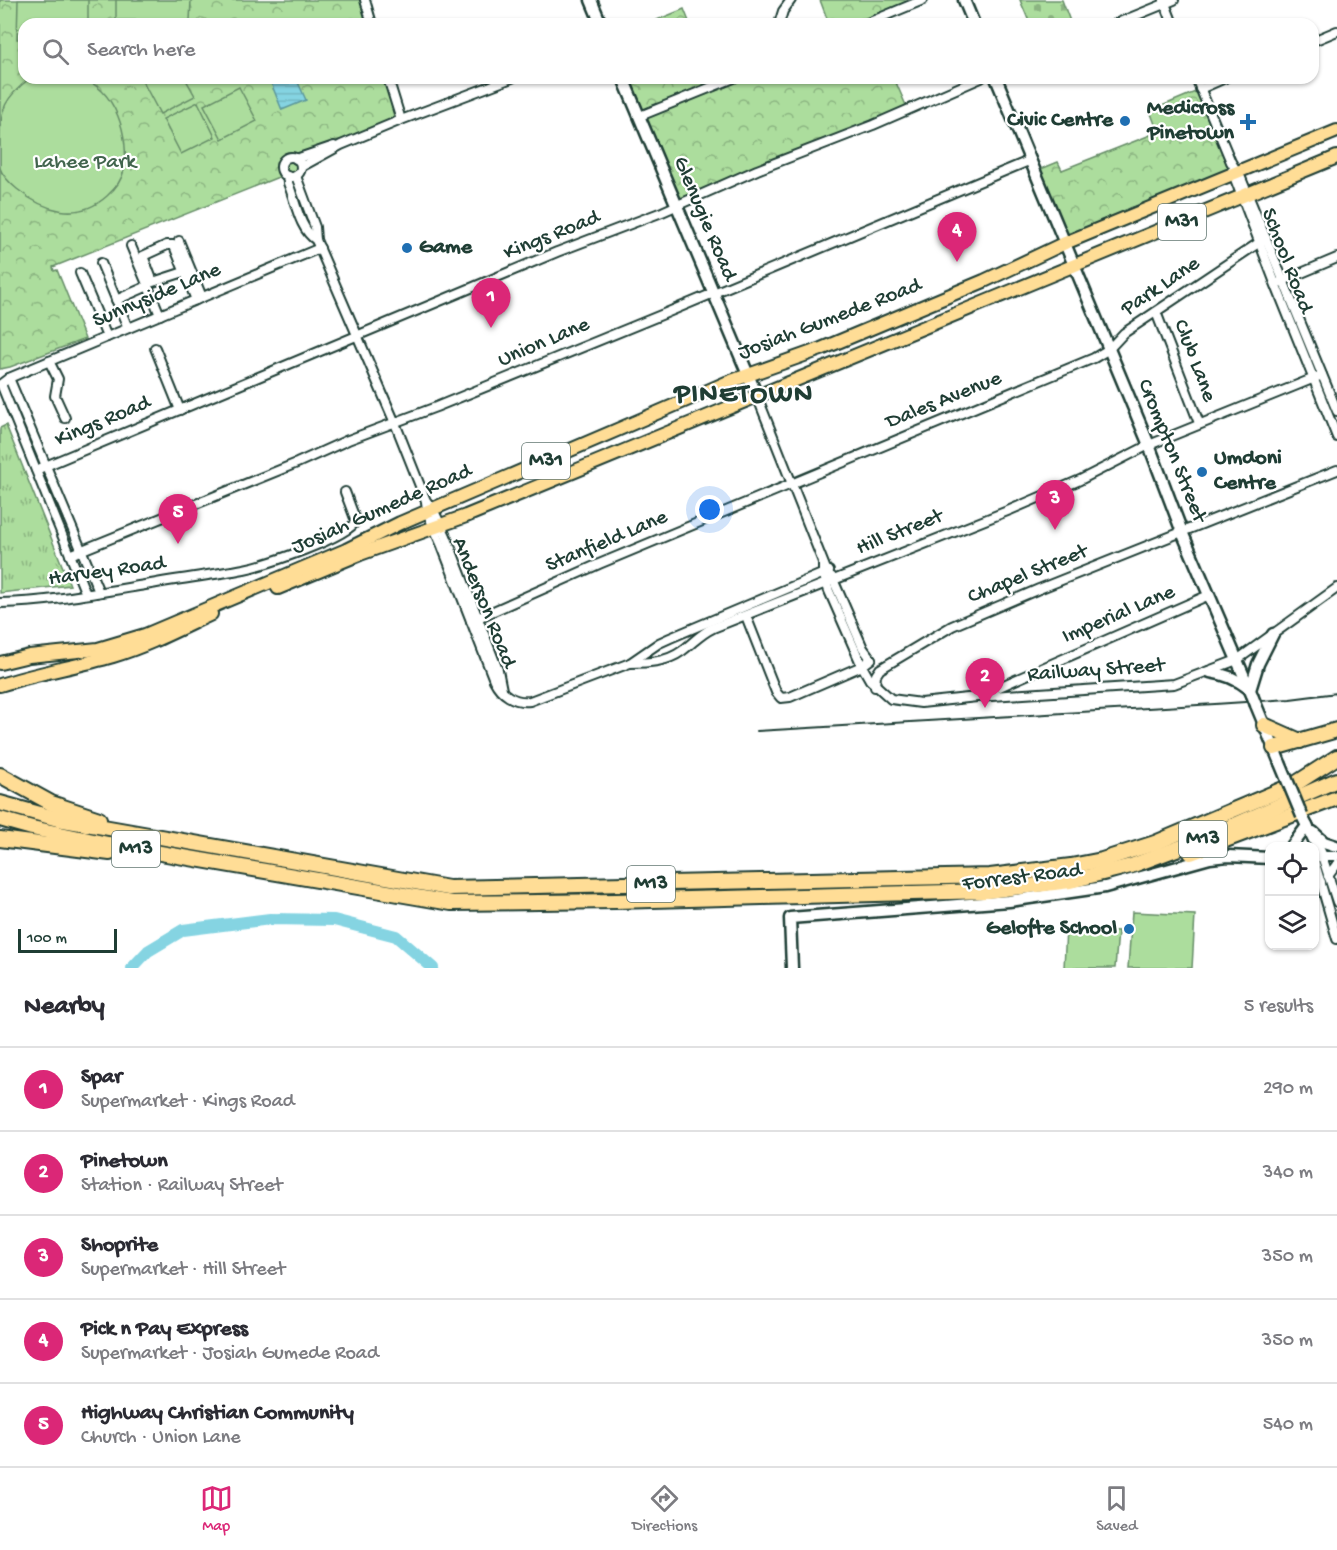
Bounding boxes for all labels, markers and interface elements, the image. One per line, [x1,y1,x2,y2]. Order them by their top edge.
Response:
search box [18,18,1319,84]
icon: search [39,35,72,68]
text: Search here [87,38,195,64]
place label: Medicross Pinetown [1146,96,1236,147]
place label: Civic Centre [1006,108,1114,134]
marker: Medicross Pinetown [1239,113,1257,131]
marker: Civic Centre [1118,114,1132,128]
park label: Lahee Park [34,150,138,176]
street label: Glenugie Road [666,153,743,287]
street label: Kings Road [500,204,606,267]
road number: M31 [1158,204,1206,240]
street label: School Road [1254,205,1319,319]
pin: 4 [938,212,976,262]
place label: Game [419,235,473,261]
marker: Game [400,241,414,255]
street label: Park Lane [1116,251,1206,323]
street label: Sunnyside Lane [89,257,226,335]
street label: Josiah Gumede Road [735,272,927,367]
pin: 1 [472,278,510,328]
street label: Union Lane [494,312,594,374]
street label: Club Lane [1166,316,1222,406]
street label: Dales Avenue [881,366,1006,437]
street label: Crompton Street [1130,376,1212,528]
district label: PINETOWN [672,379,814,412]
street label: Kings Road [51,389,157,454]
road number: M31 [522,443,570,479]
place label: Umdoni Centre [1213,446,1282,497]
street label: Josiah Gumede Road [288,458,478,561]
marker: Umdoni Centre [1195,465,1209,479]
pin: 3 [1036,480,1074,530]
pin: 5 [158,494,198,544]
your location [695,495,724,524]
street label: Hill Street [853,503,949,562]
street label: Stanfield Lane [542,504,672,579]
street label: Anderson Road [445,534,522,674]
street label: Chapel Street [964,538,1094,611]
street label: Harvey Road [47,551,169,593]
street label: Imperial Lane [1059,579,1180,650]
street label: Railway Street [1027,653,1167,689]
pin: 2 [966,658,1004,708]
road number: M13 [1179,821,1227,857]
road number: M13 [112,831,160,867]
map controls [1265,842,1319,950]
button: locate [1265,842,1319,896]
street label: Forrest Road [960,858,1085,898]
road number: M13 [627,866,675,902]
button: layers [1265,896,1319,950]
place label: Gelofte School [986,916,1117,942]
marker: Gelofte School [1122,922,1136,936]
scale bar [18,926,117,953]
text: 100 m [27,930,67,949]
text: Nearby [24,992,105,1023]
text: 5 results [1244,996,1313,1019]
text: Spar [81,1065,122,1091]
text: 1 [39,1078,48,1101]
text: 290 m [1263,1078,1313,1101]
text: Supermarket · Kings Road [81,1091,294,1114]
text: Pinetown [81,1149,168,1175]
text: 2 [39,1162,48,1185]
text: 340 m [1263,1162,1313,1185]
text: Station · Railway Street [81,1175,283,1198]
text: Shoprite [81,1233,158,1259]
text: 3 [38,1246,49,1269]
text: 350 m [1262,1246,1313,1269]
text: Supermarket · Hill Street [81,1259,285,1282]
text: Pick n Pay Express [81,1317,248,1343]
text: 4 [39,1330,48,1353]
text: 350 m [1262,1330,1313,1353]
text: Supermarket · Josiah Gumede Road [81,1343,379,1366]
text: Highway Christian Community [81,1401,354,1427]
text: 5 [38,1414,49,1437]
text: 540 m [1263,1414,1313,1437]
text: Church · Union Lane [81,1427,241,1450]
tab: Map [200,1482,233,1537]
tab: Directions [632,1482,697,1537]
tab: Saved [1096,1482,1137,1537]

